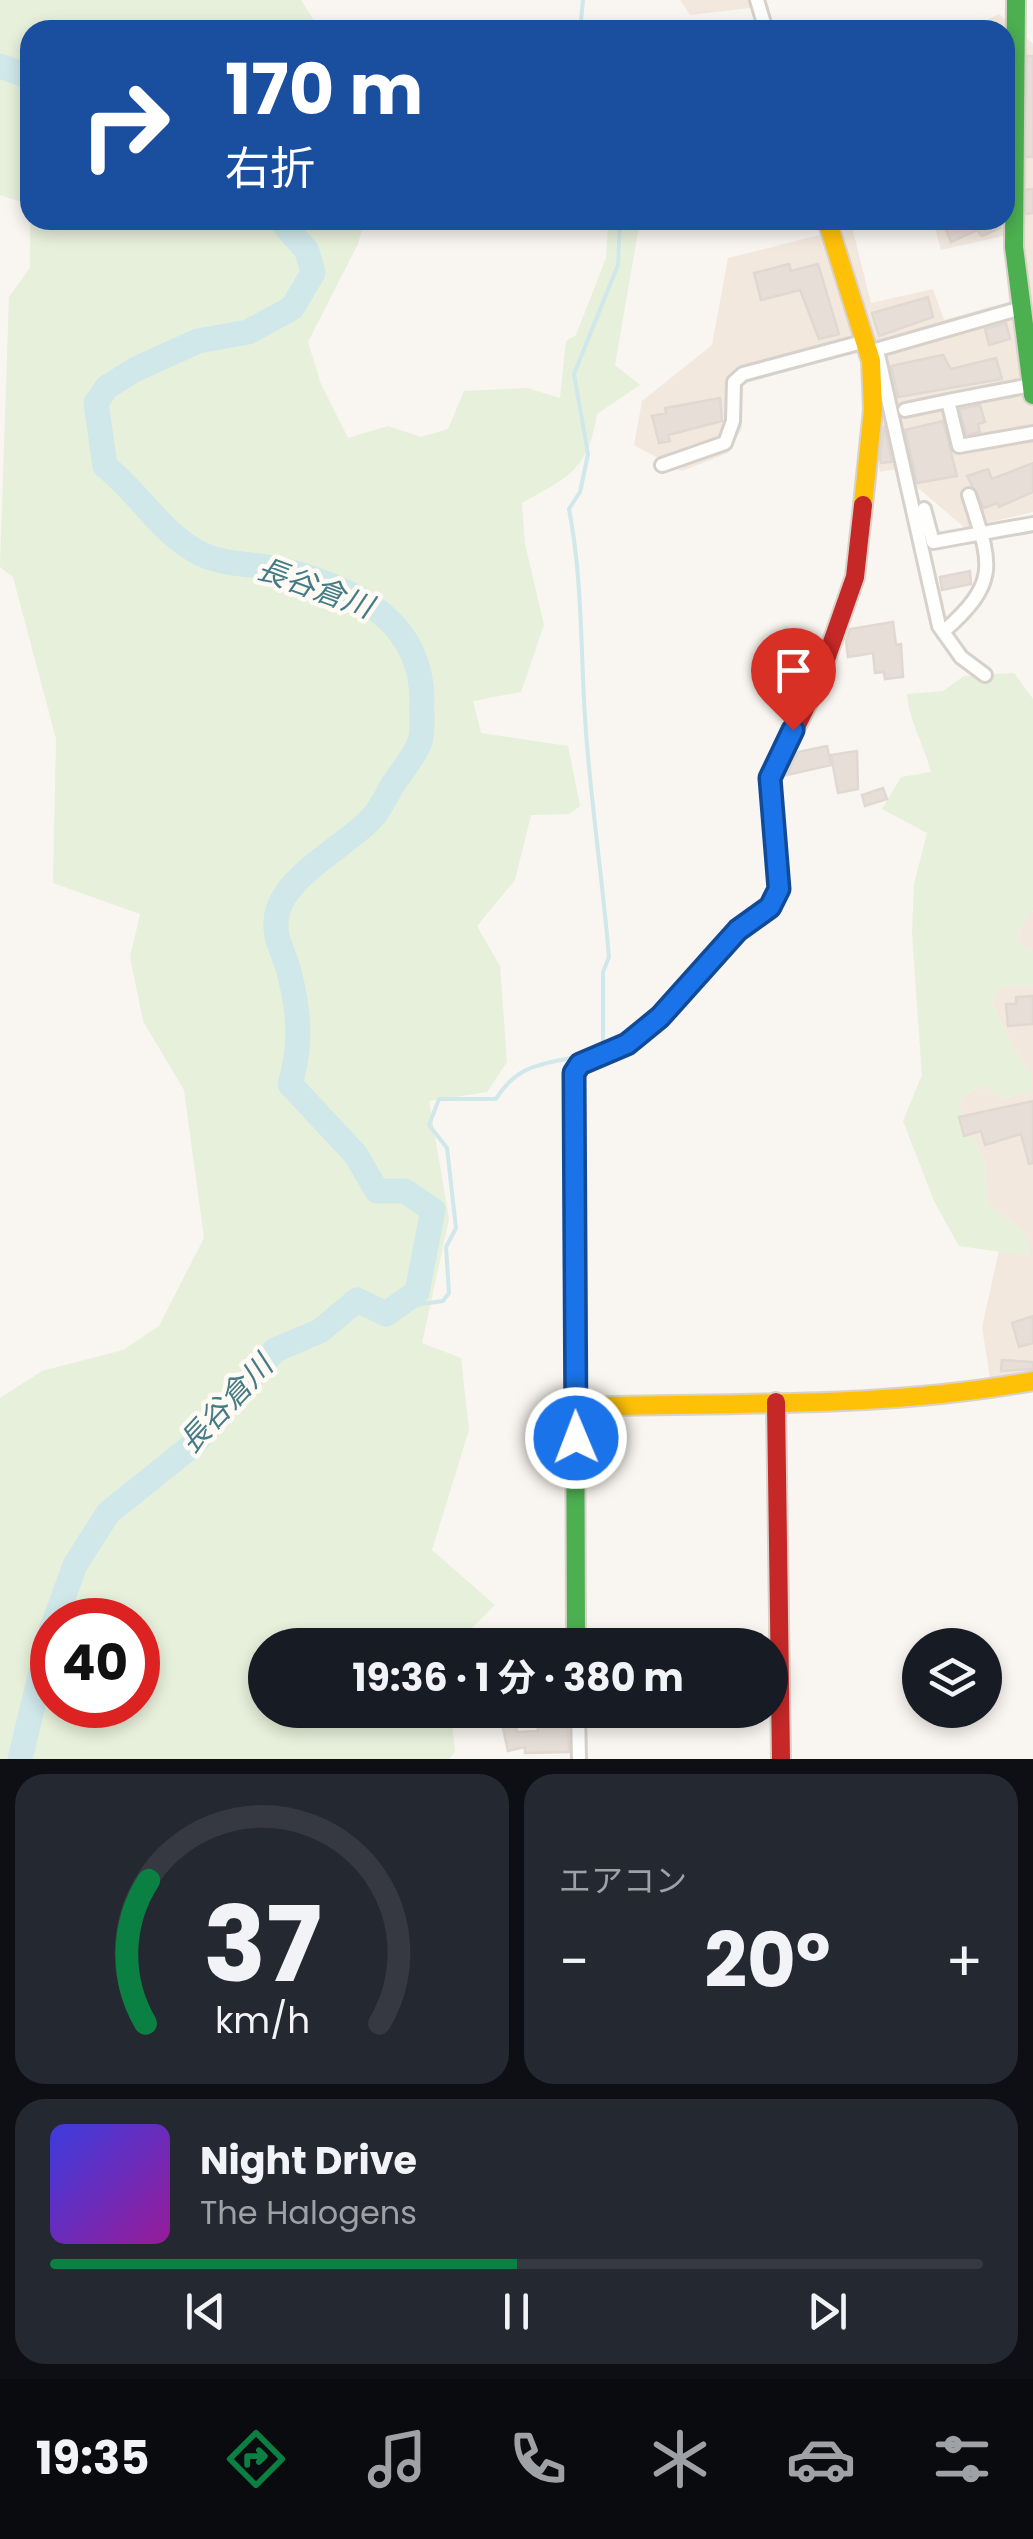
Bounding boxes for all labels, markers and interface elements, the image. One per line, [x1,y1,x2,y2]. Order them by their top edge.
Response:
text: 170 m [225,40,423,139]
icon: right [60,60,190,190]
text: 右折 [225,137,315,200]
water label: 長谷倉川 [251,547,382,629]
pin [751,628,836,731]
icon: arrive [766,643,821,698]
water label: 長谷倉川 [169,1343,284,1462]
position arrow [524,1386,628,1490]
speed limit sign: 40 [30,1598,160,1728]
map controls [902,1628,1002,1728]
button: layers [902,1628,1002,1728]
text: 19:36 · 1 分 · 380 m [352,1651,684,1704]
text: エアコン [559,1858,687,1903]
text: 37 [203,1872,321,2017]
text: 20° [704,1908,831,2013]
text: − [559,1923,589,2000]
text: + [945,1923,983,2000]
text: km/h [214,1995,310,2046]
text: Night Drive [200,2134,417,2187]
text: The Halogens [200,2190,417,2235]
icon: previous [178,2284,233,2339]
icon: pause [489,2284,544,2339]
icon: next [800,2284,855,2339]
icon: directions [221,2424,291,2494]
icon: music [362,2424,432,2494]
icon: phone [503,2424,573,2494]
icon: climate [645,2424,715,2494]
icon: car [786,2424,856,2494]
icon: filters [927,2424,997,2494]
text: 19:35 [36,2427,150,2490]

